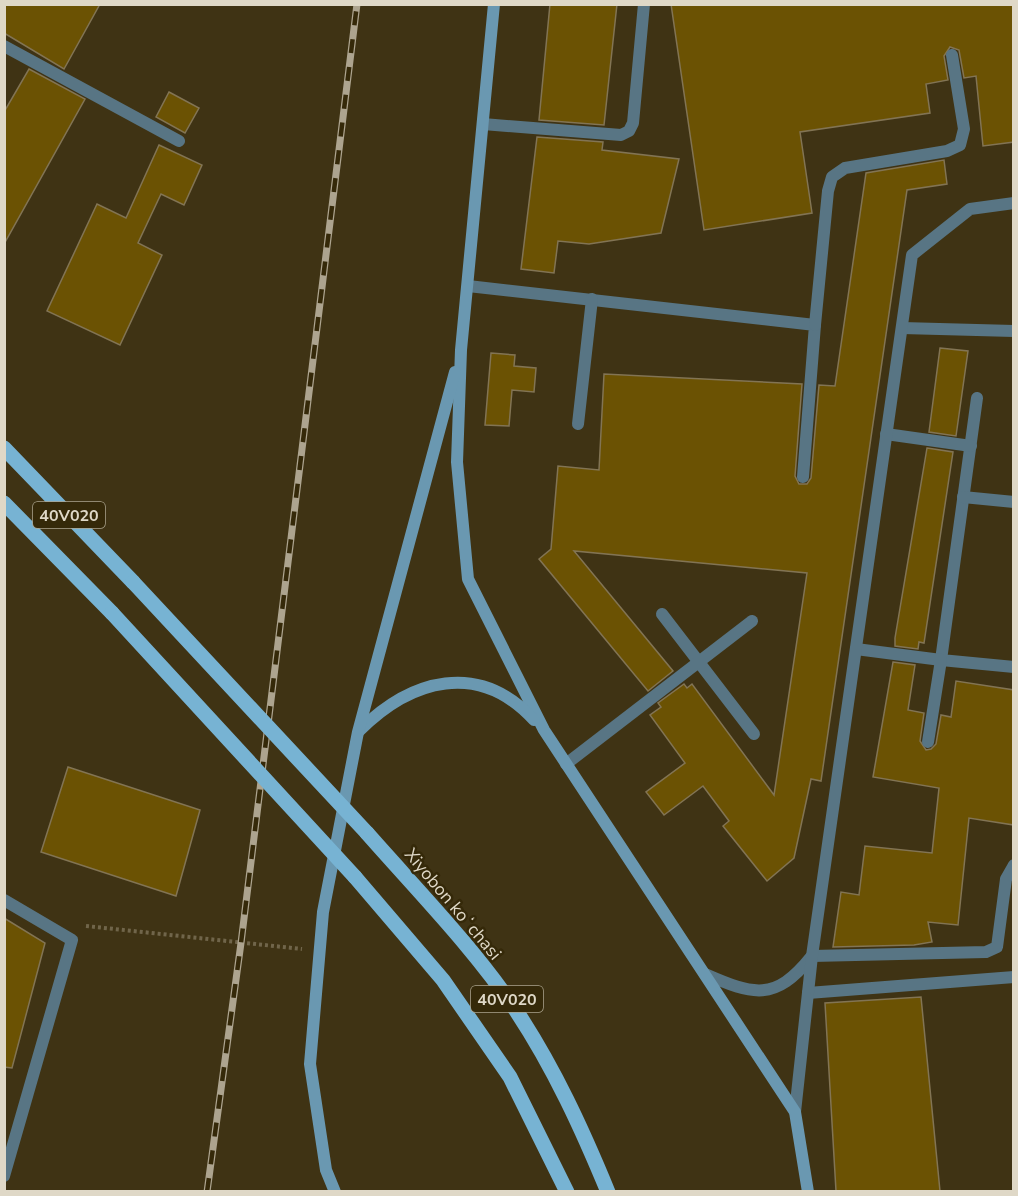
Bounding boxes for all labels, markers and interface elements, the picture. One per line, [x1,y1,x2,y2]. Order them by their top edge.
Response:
road number: 40V020 [33,502,105,528]
street label: Xiyobon koʻchasi [399,843,507,965]
road number: 40V020 [471,986,543,1012]

